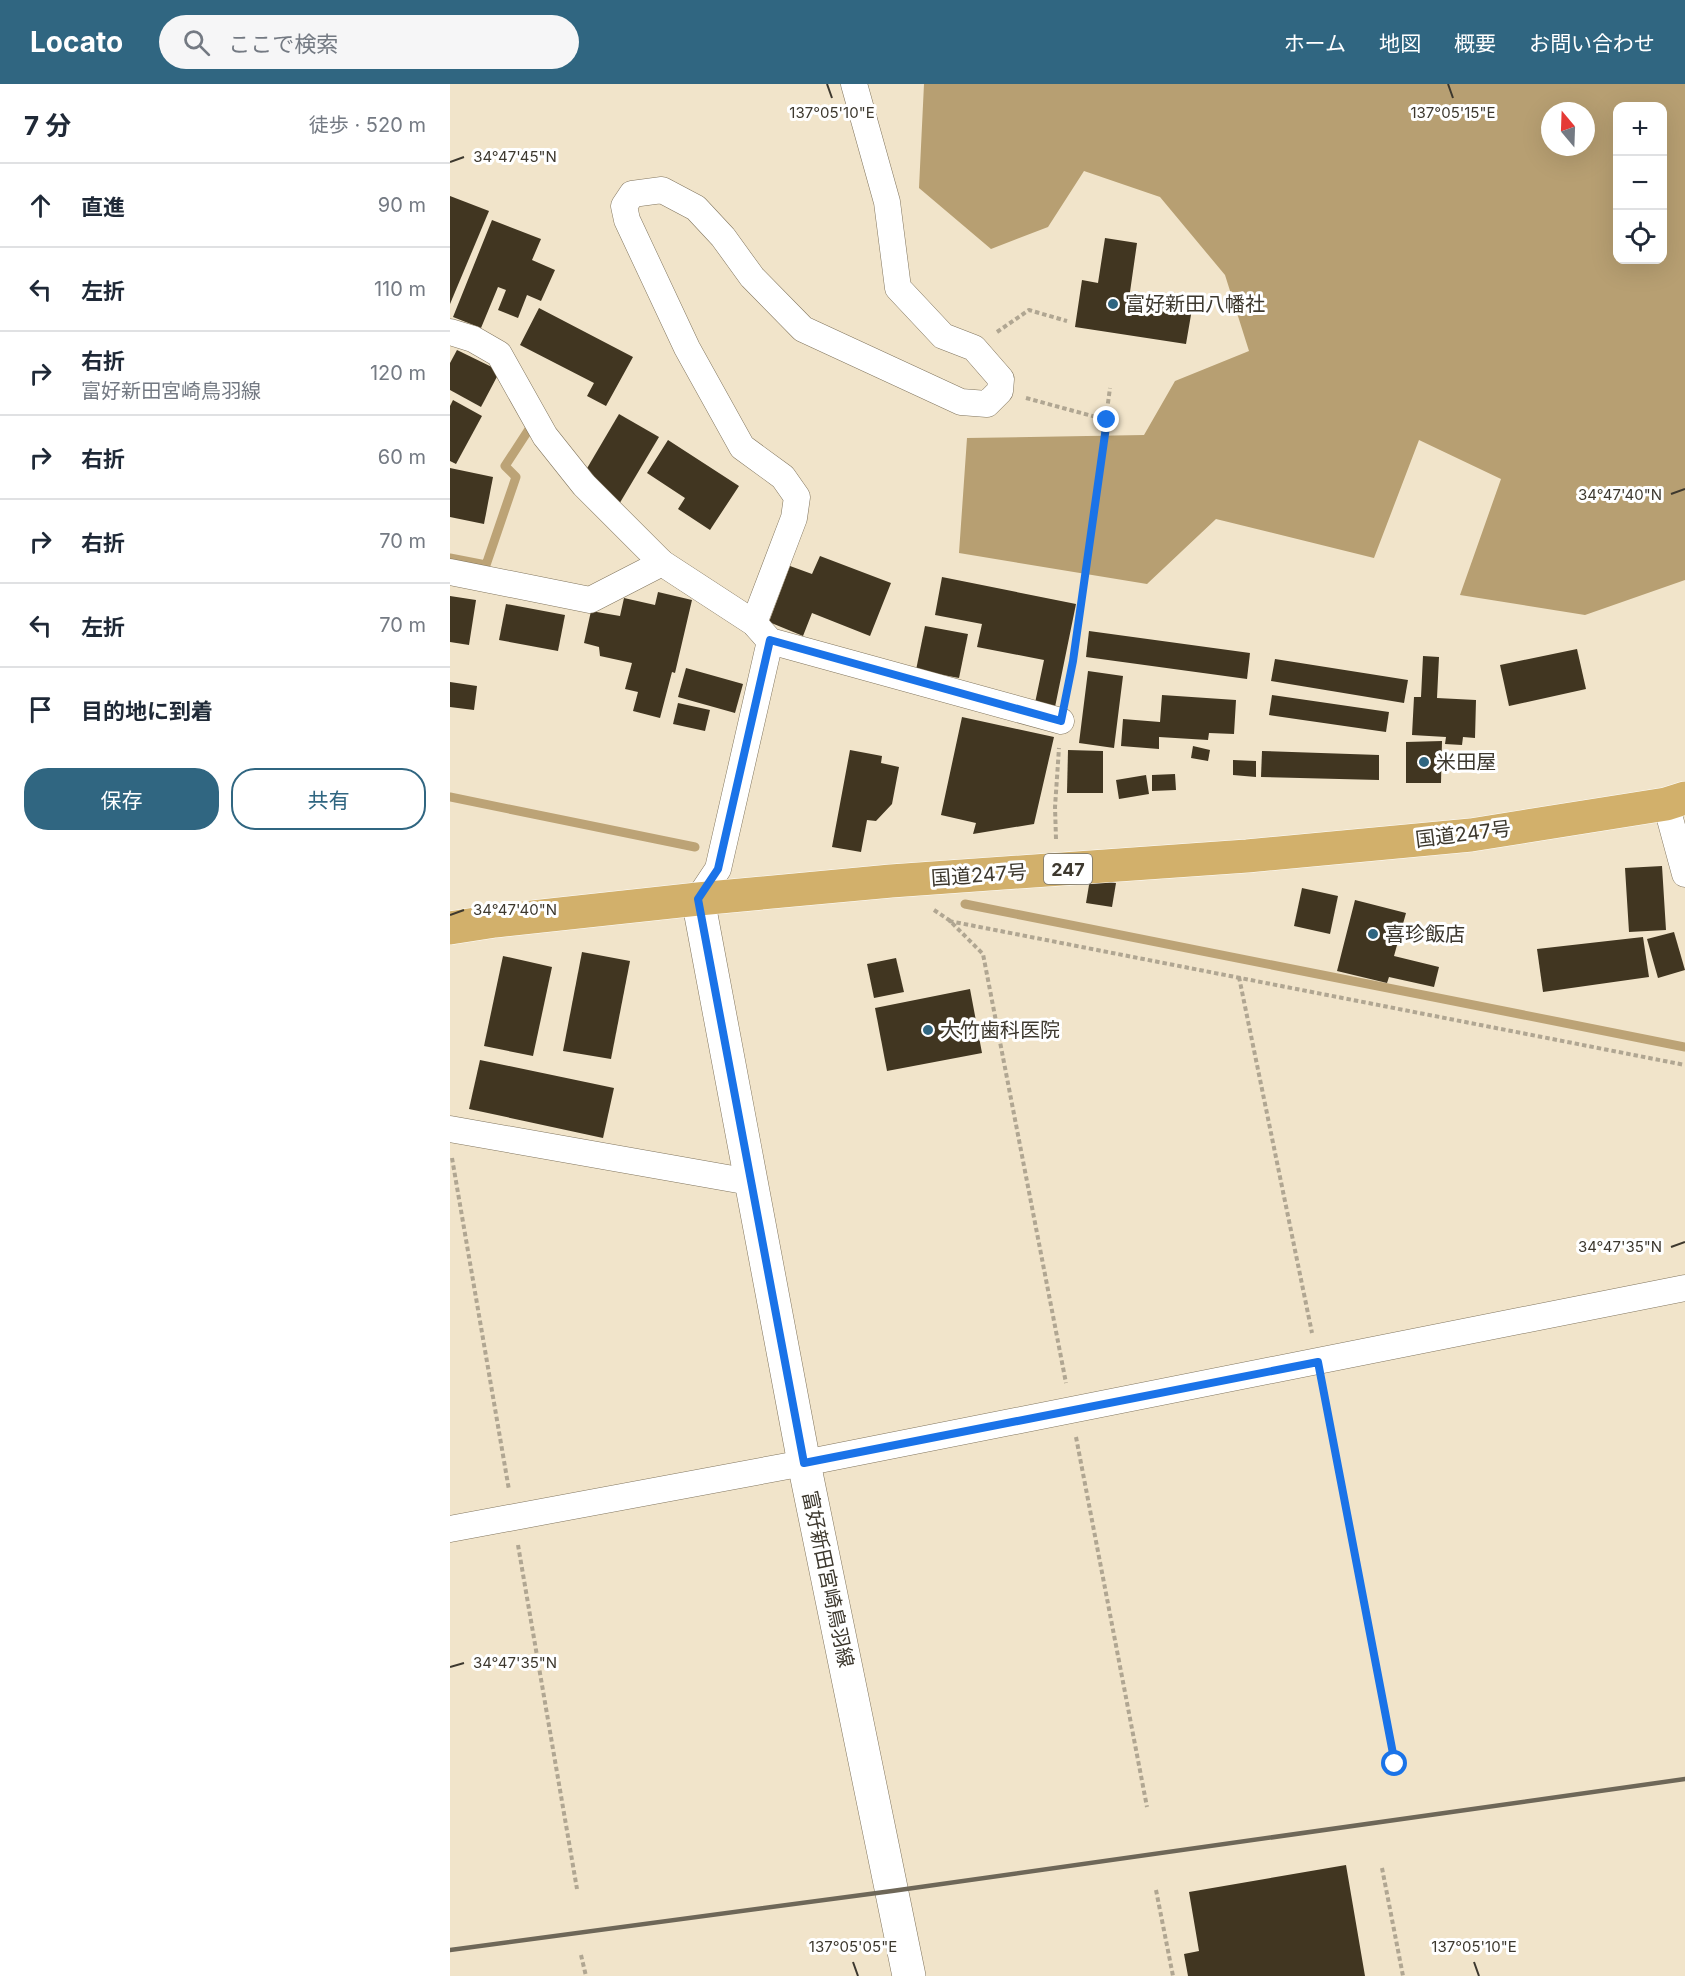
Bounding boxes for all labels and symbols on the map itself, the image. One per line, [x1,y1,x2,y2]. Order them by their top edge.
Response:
north arrow [1541,102,1595,156]
text: 137°05'10"E [789,103,875,122]
text: 137°05'15"E [1411,103,1496,122]
text: 34°47'45"N [473,147,557,166]
place label: 富好新田八幡社 [1125,292,1265,316]
marker: 富好新田八幡社 [1106,297,1120,311]
route end [1093,406,1119,432]
text: 34°47'40"N [1578,485,1662,504]
place label: 米田屋 [1436,750,1496,774]
marker: 米田屋 [1417,755,1431,769]
street label: 国道247号 [1414,816,1512,852]
road number: 247 [1044,854,1092,884]
street label: 国道247号 [930,860,1028,890]
text: 34°47'40"N [473,900,557,919]
place label: 喜珍飯店 [1385,922,1465,946]
marker: 喜珍飯店 [1366,927,1380,941]
place label: 大竹歯科医院 [940,1018,1060,1042]
marker: 大竹歯科医院 [921,1023,935,1037]
text: 34°47'35"N [1578,1237,1662,1256]
street label: 富好新田宮崎鳥羽線 [798,1488,858,1670]
text: 34°47'35"N [473,1653,557,1672]
route start [1381,1750,1407,1776]
text: 137°05'05"E [809,1937,897,1956]
text: 137°05'10"E [1431,1937,1517,1956]

